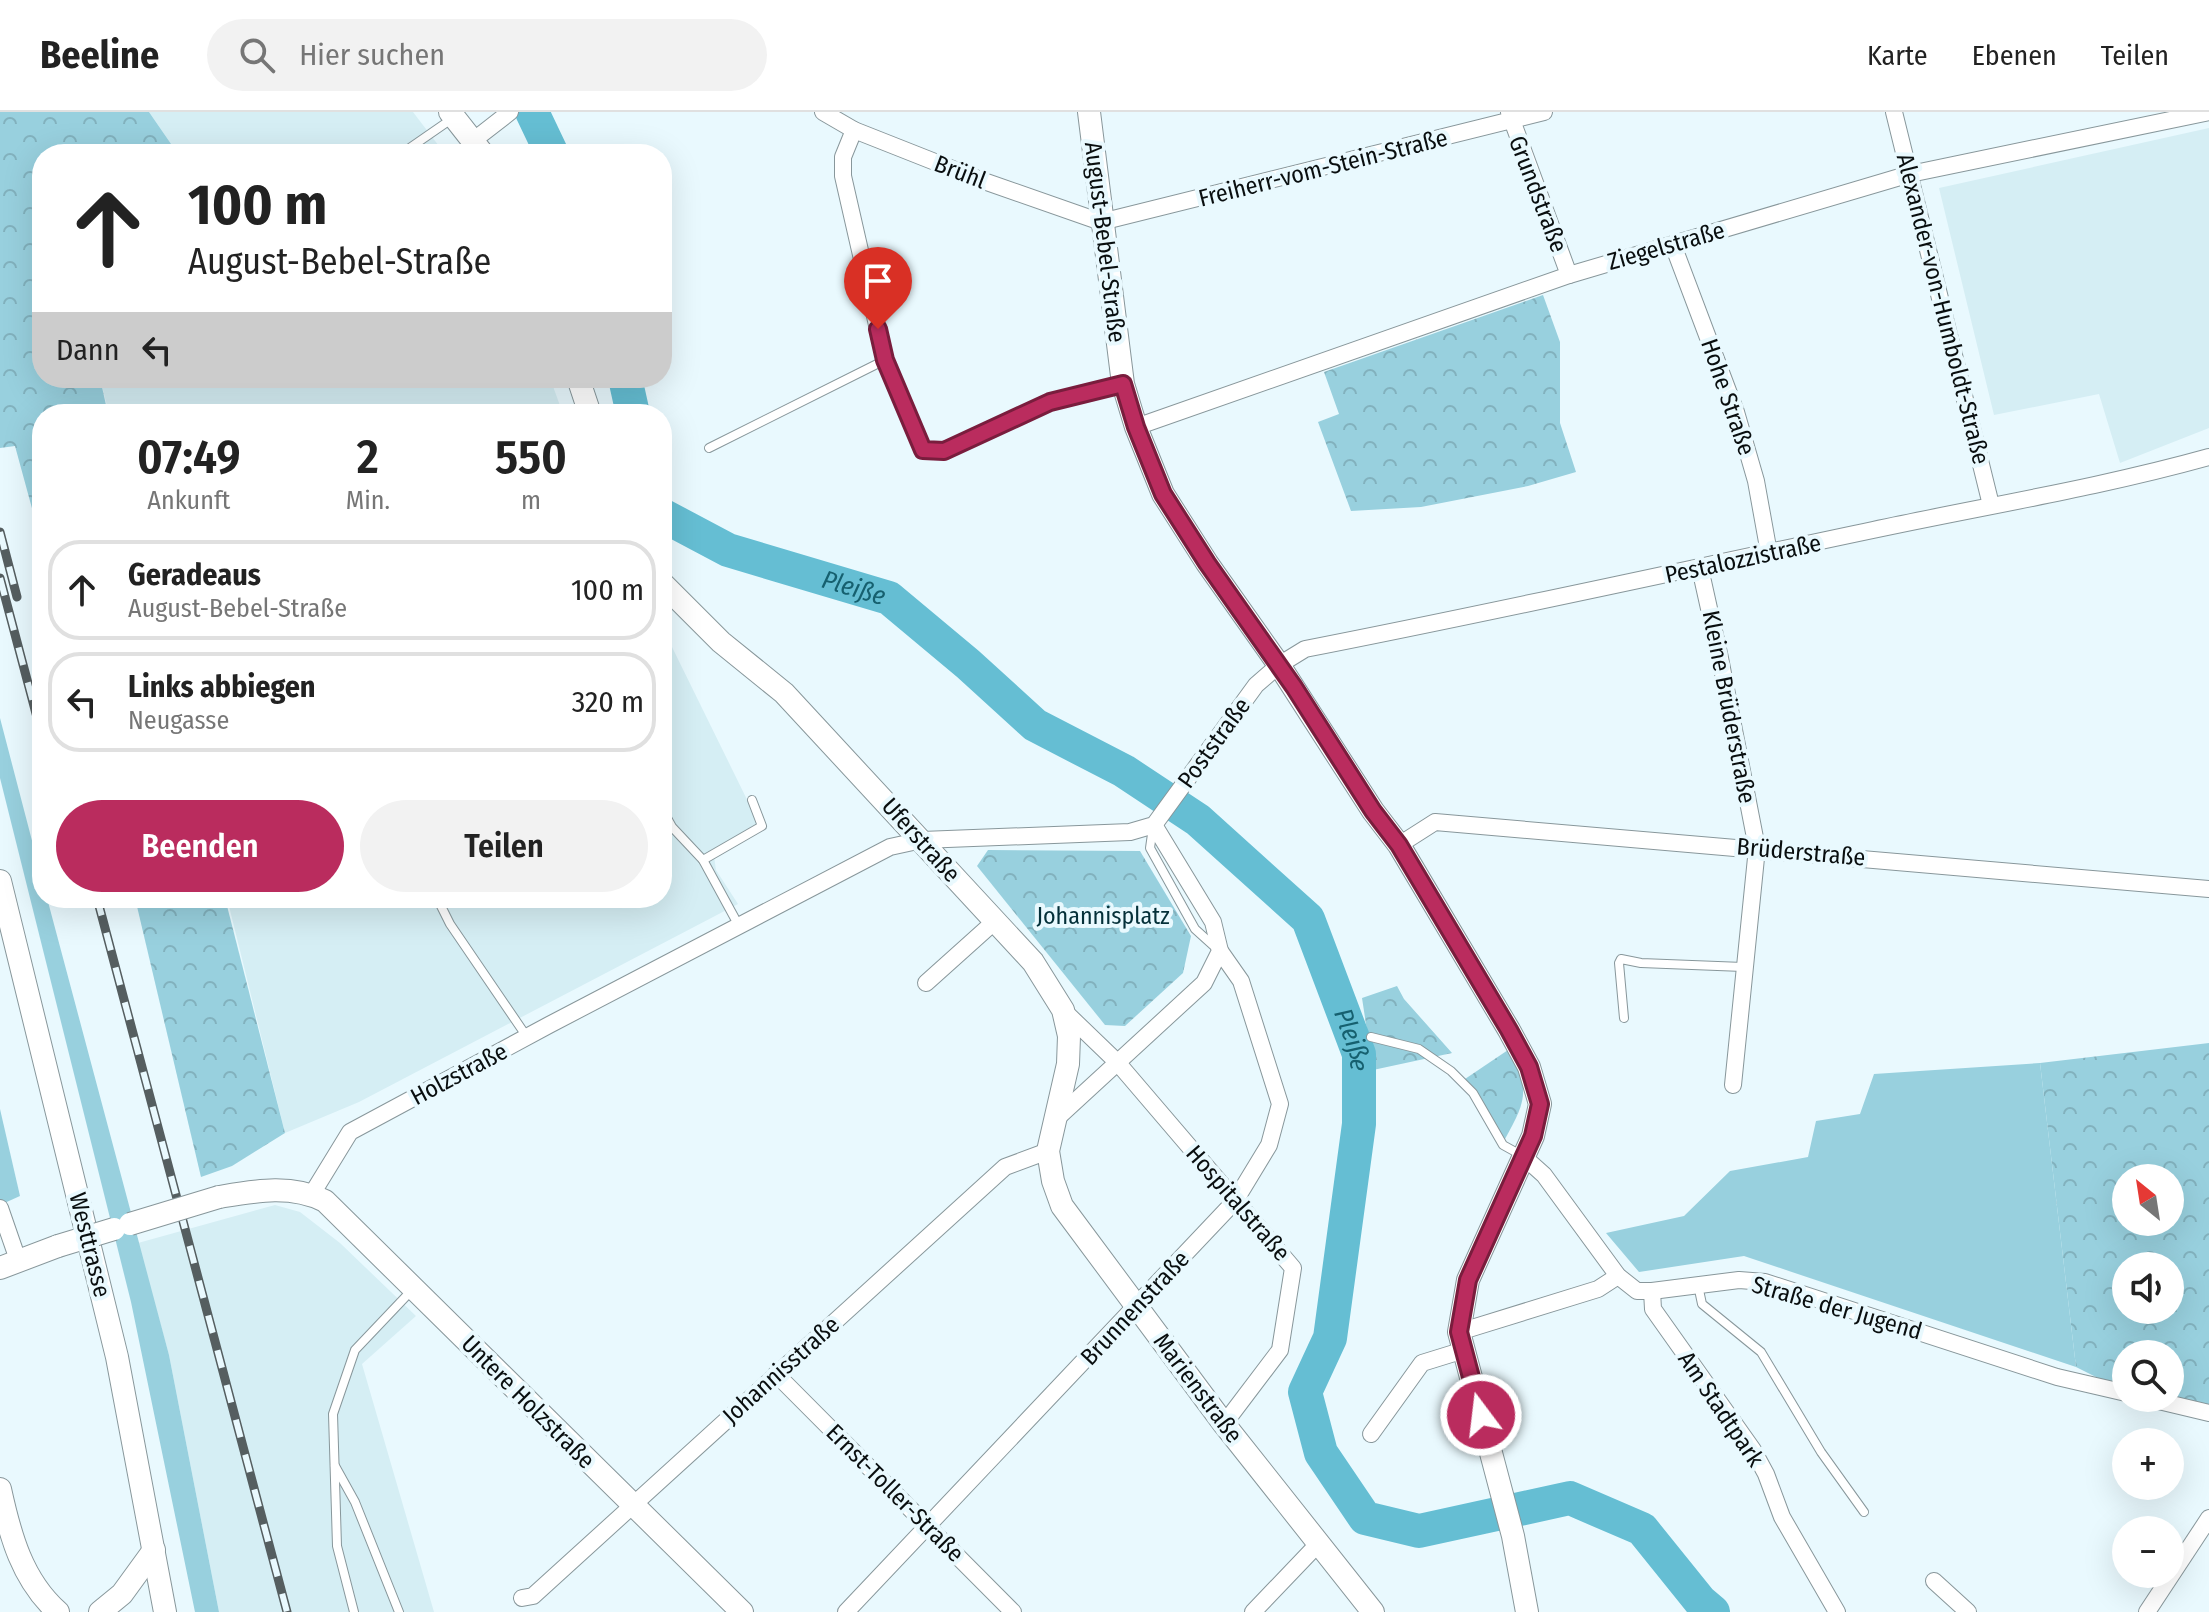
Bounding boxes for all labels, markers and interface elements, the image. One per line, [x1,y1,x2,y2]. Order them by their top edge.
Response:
search box [207,19,767,91]
text: Beeline [40,32,159,78]
icon: search [235,33,279,77]
text: Hier suchen [299,37,445,73]
text: Karte [1867,39,1928,72]
text: Ebenen [1972,39,2057,72]
text: Teilen [2101,39,2169,72]
street label: Freiherr-vom-Stein-Straße [1196,123,1450,213]
street label: Grundstraße [1503,132,1573,256]
street label: August-Bebel-Straße [1079,140,1131,344]
street label: Brühl [930,149,990,195]
street label: Alexander-von-Humboldt-Straße [1891,151,1995,467]
text: 100 m [188,172,327,239]
icon: ahead [56,176,160,280]
street label: Ziegelstraße [1604,216,1728,276]
text: August-Bebel-Straße [188,240,491,284]
pin [844,247,912,329]
icon: arrive [856,259,900,303]
icon: left [135,328,179,372]
text: Dann [56,332,119,368]
street label: Hohe Straße [1695,335,1761,459]
text: 07:49 [137,428,241,486]
text: 2 [357,428,379,486]
text: 550 [495,428,567,486]
text: Ankunft [147,485,230,516]
text: Min. [346,485,390,516]
text: m [521,485,541,516]
street label: Pestalozzistraße [1662,529,1824,589]
text: Geradeaus [128,557,261,593]
water label: Pleiße [818,563,889,612]
icon: ahead [60,568,104,612]
text: 100 m [571,572,644,608]
text: August-Bebel-Straße [128,593,347,624]
street label: Kleine Brüderstraße [1697,608,1761,806]
text: Links abbiegen [128,669,316,705]
icon: left [60,680,104,724]
text: 320 m [572,684,644,720]
street label: Poststraße [1172,692,1256,794]
text: Neugasse [128,705,229,736]
street label: Uferstraße [876,792,966,888]
button: Beenden [56,800,344,892]
button: Teilen [360,800,648,892]
street label: Brüderstraße [1736,832,1866,872]
park label: Johannisplatz [1036,902,1170,930]
water label: Pleiße [1328,1004,1375,1071]
street label: Holzstraße [406,1037,512,1111]
street label: Hospitalstraße [1180,1139,1296,1267]
north arrow [2112,1164,2184,1236]
map controls [2112,1164,2184,1588]
street label: Westtrasse [63,1190,117,1300]
street label: Brunnenstraße [1075,1245,1195,1371]
button: sound [2112,1252,2184,1324]
street label: Straße der Jugend [1749,1270,1925,1346]
street label: Johannisstraße [717,1310,845,1430]
street label: Marienstraße [1148,1328,1248,1448]
street label: Untere Holzstraße [456,1330,600,1474]
button: search [2112,1340,2184,1412]
street label: Am Stadtpark [1672,1346,1770,1472]
position arrow [1439,1373,1523,1457]
street label: Ernst-Toller-Straße [820,1418,970,1568]
button: + [2112,1428,2184,1500]
button: − [2112,1516,2184,1588]

